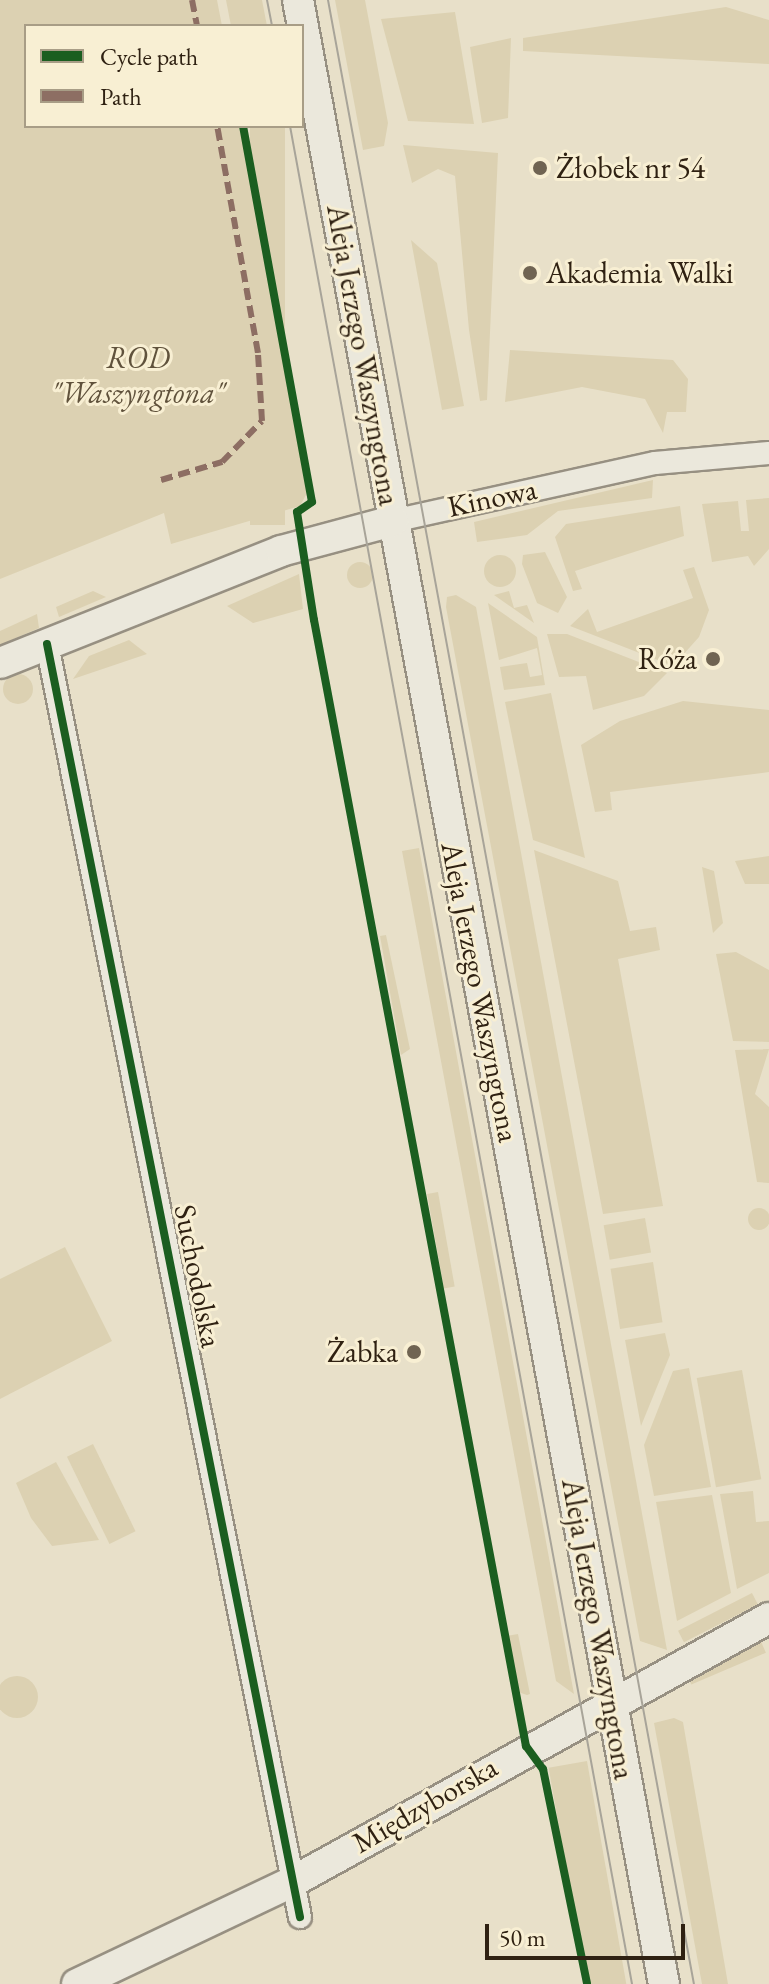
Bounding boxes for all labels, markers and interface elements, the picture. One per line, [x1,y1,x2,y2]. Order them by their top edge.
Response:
legend [24,24,304,128]
text: Cycle path [100,41,198,72]
text: Path [100,81,142,112]
place label: Żłobek nr 54 [556,150,705,186]
marker: Żłobek nr 54 [531,159,549,177]
street label: Aleja Jerzego Waszyngtona [319,202,407,508]
place label: Akademia Walki [546,255,733,291]
marker: Akademia Walki [521,264,539,282]
park label: ROD "Waszyngtona" [51,340,225,410]
street label: Kinowa [444,471,540,525]
place label: Róża [638,641,697,677]
marker: Róża [704,650,722,668]
street label: Aleja Jerzego Waszyngtona [433,839,527,1145]
street label: Suchodolska [167,1202,229,1350]
place label: Żabka [327,1334,398,1370]
marker: Żabka [405,1343,423,1361]
street label: Aleja Jerzego Waszyngtona [554,1476,642,1782]
street label: Międzyborska [346,1749,504,1861]
scale bar [489,1908,689,1958]
text: 50 m [499,1922,546,1953]

